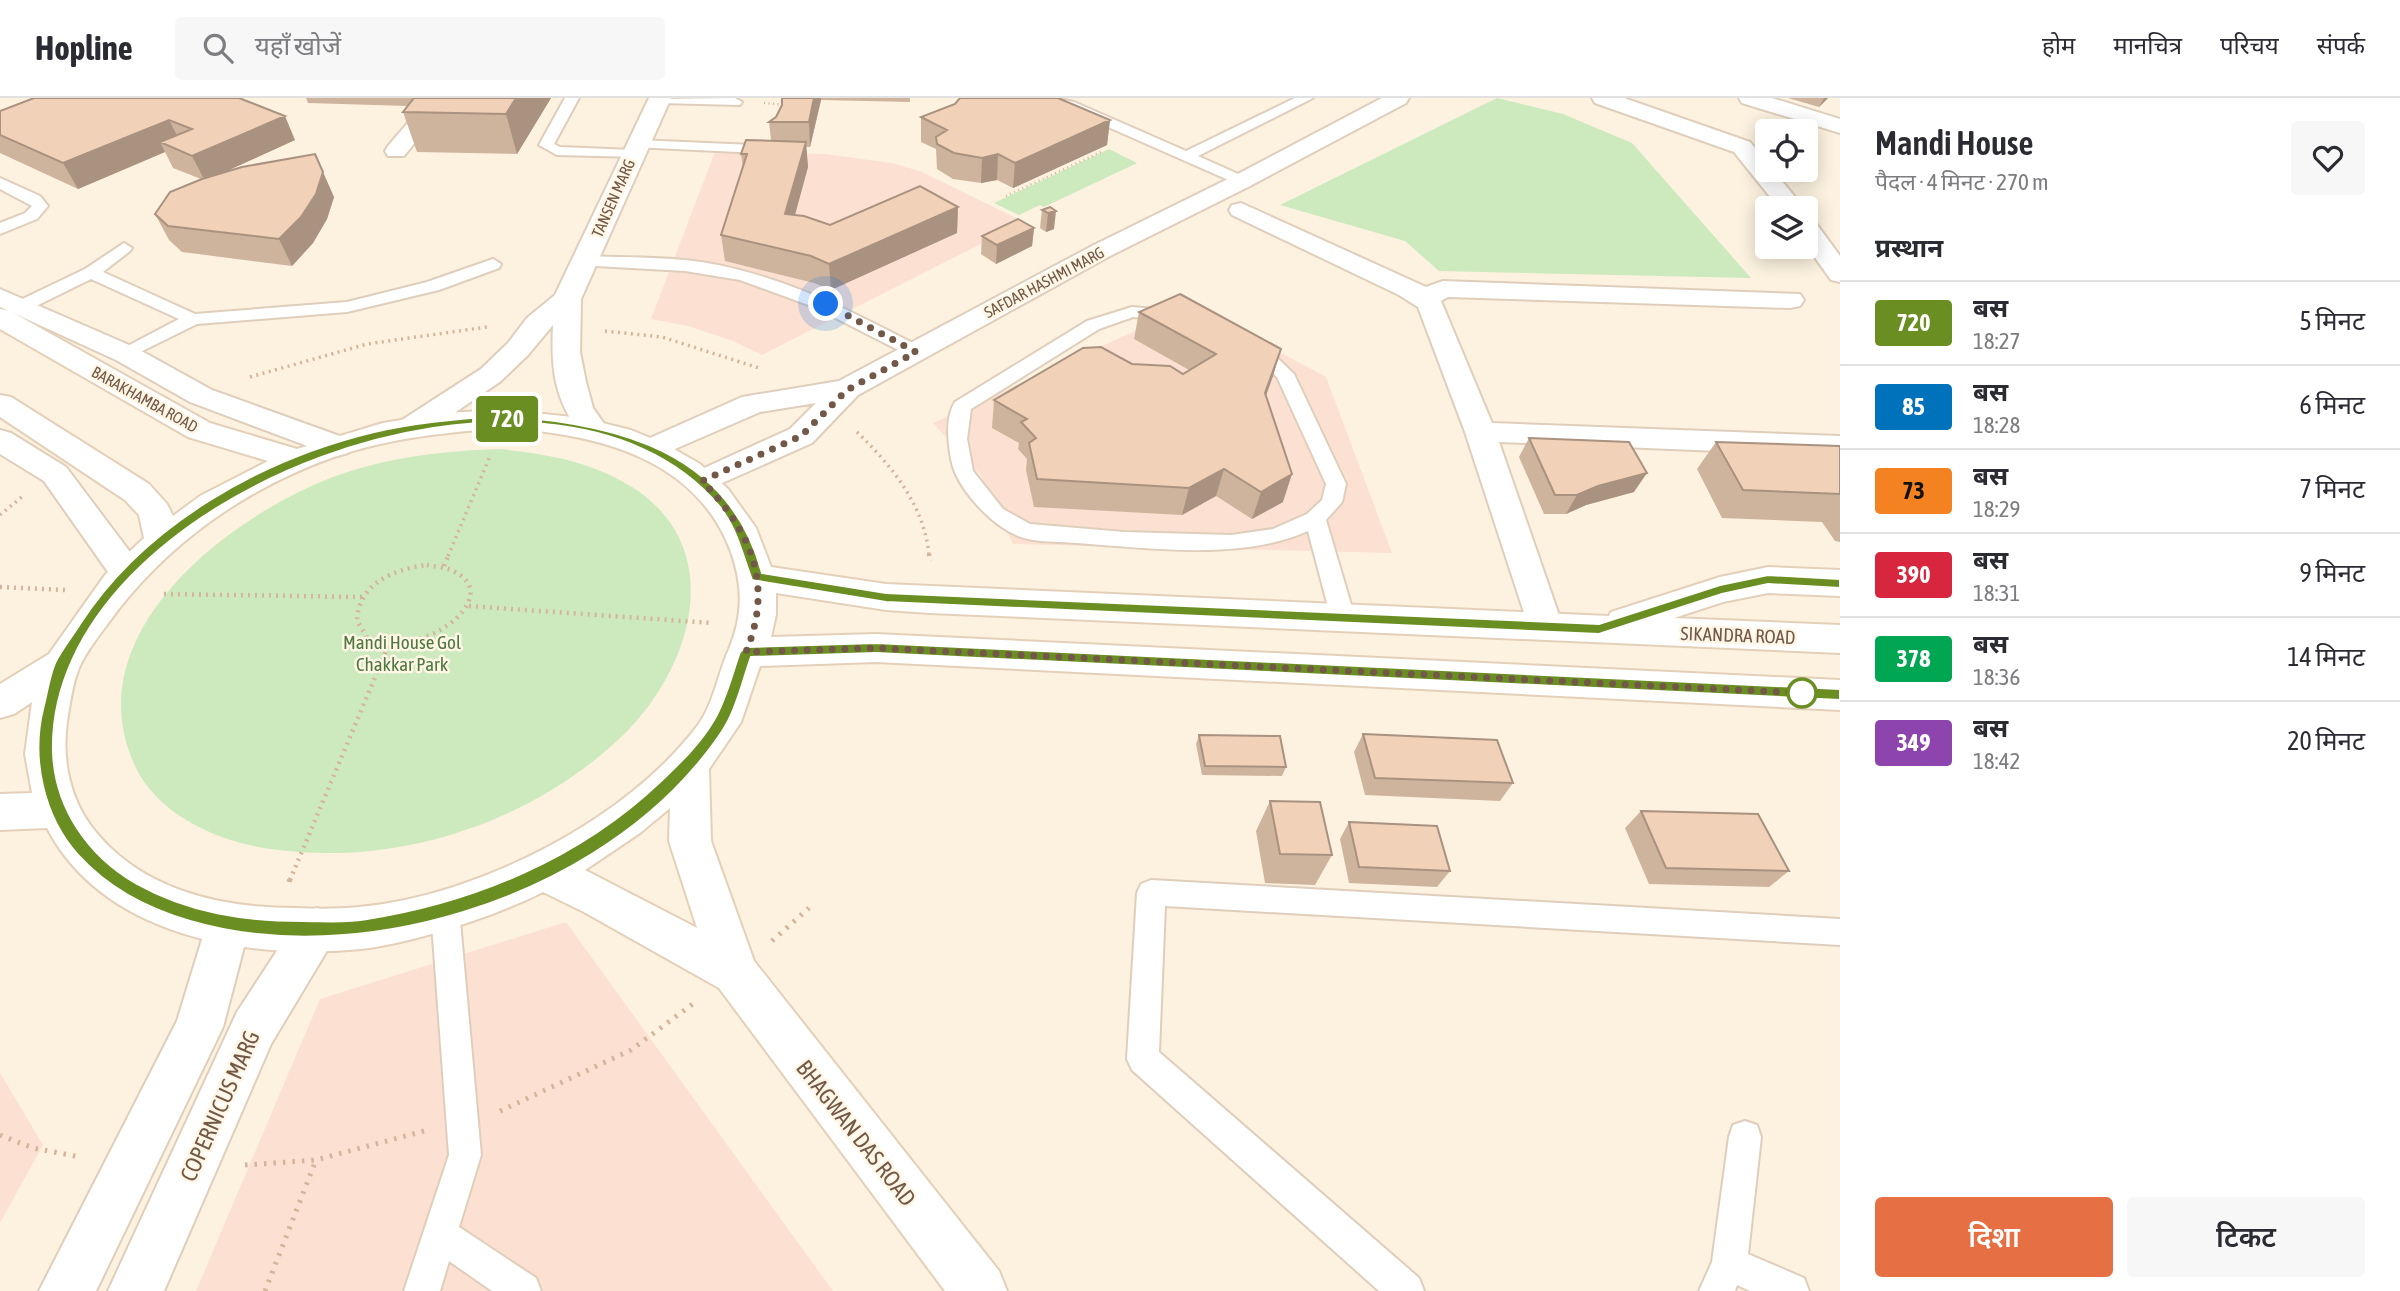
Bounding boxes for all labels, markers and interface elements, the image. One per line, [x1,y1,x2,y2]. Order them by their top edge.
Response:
search box [175,17,665,80]
text: Hopline [35,29,133,67]
icon: search [199,29,237,67]
text: यहाँ खोजें [255,31,341,61]
text: होम [2042,32,2075,59]
text: मानचित्र [2113,32,2182,59]
text: परिचय [2220,32,2279,59]
text: संपर्क [2317,32,2365,59]
map controls [1755,119,1818,259]
button: locate [1755,119,1818,182]
button: heart [2291,121,2365,195]
text: Mandi House [1875,124,2033,162]
street label: TANSEN MARG [588,156,638,240]
text: पैदल · 4 मिनट · 270 m [1875,169,2049,195]
button: layers [1755,196,1818,259]
text: प्रस्थान [1875,233,1943,263]
street label: SAFDAR HASHMI MARG [981,243,1107,321]
your location [808,286,843,321]
text: बस [1973,293,2008,323]
text: 5 मिनट [2299,306,2365,336]
text: 720 [1897,309,1930,336]
text: 18:27 [1973,328,2020,354]
street label: BARAKHAMBA ROAD [89,362,201,436]
text: बस [1973,377,2008,407]
text: 6 मिनट [2299,390,2365,420]
text: 85 [1902,393,1925,420]
line badge: 720 [467,396,547,442]
text: 720 [490,405,524,432]
text: 18:28 [1973,412,2020,438]
text: बस [1973,461,2008,491]
text: 7 मिनट [2299,474,2365,504]
text: 73 [1902,477,1925,504]
text: 18:29 [1973,496,2020,522]
text: बस [1973,545,2008,575]
text: 9 मिनट [2299,558,2365,588]
text: 390 [1897,561,1930,588]
text: 18:31 [1973,580,2020,606]
street label: SIKANDRA ROAD [1680,622,1796,648]
text: बस [1973,629,2008,659]
park label: Mandi House Gol Chakkar Park [343,631,461,675]
text: 14 मिनट [2287,642,2365,672]
text: 378 [1897,645,1930,672]
text: 18:36 [1973,664,2020,690]
unlabelled marker [1787,678,1817,708]
text: बस [1973,713,2008,743]
text: 20 मिनट [2287,726,2365,756]
text: 349 [1897,729,1930,756]
text: 18:42 [1973,748,2020,774]
street label: COPERNICUS MARG [175,1027,265,1185]
street label: BHAGWAN DAS ROAD [791,1055,921,1211]
button: दिशा [1875,1197,2113,1277]
button: टिकट [2127,1197,2365,1277]

